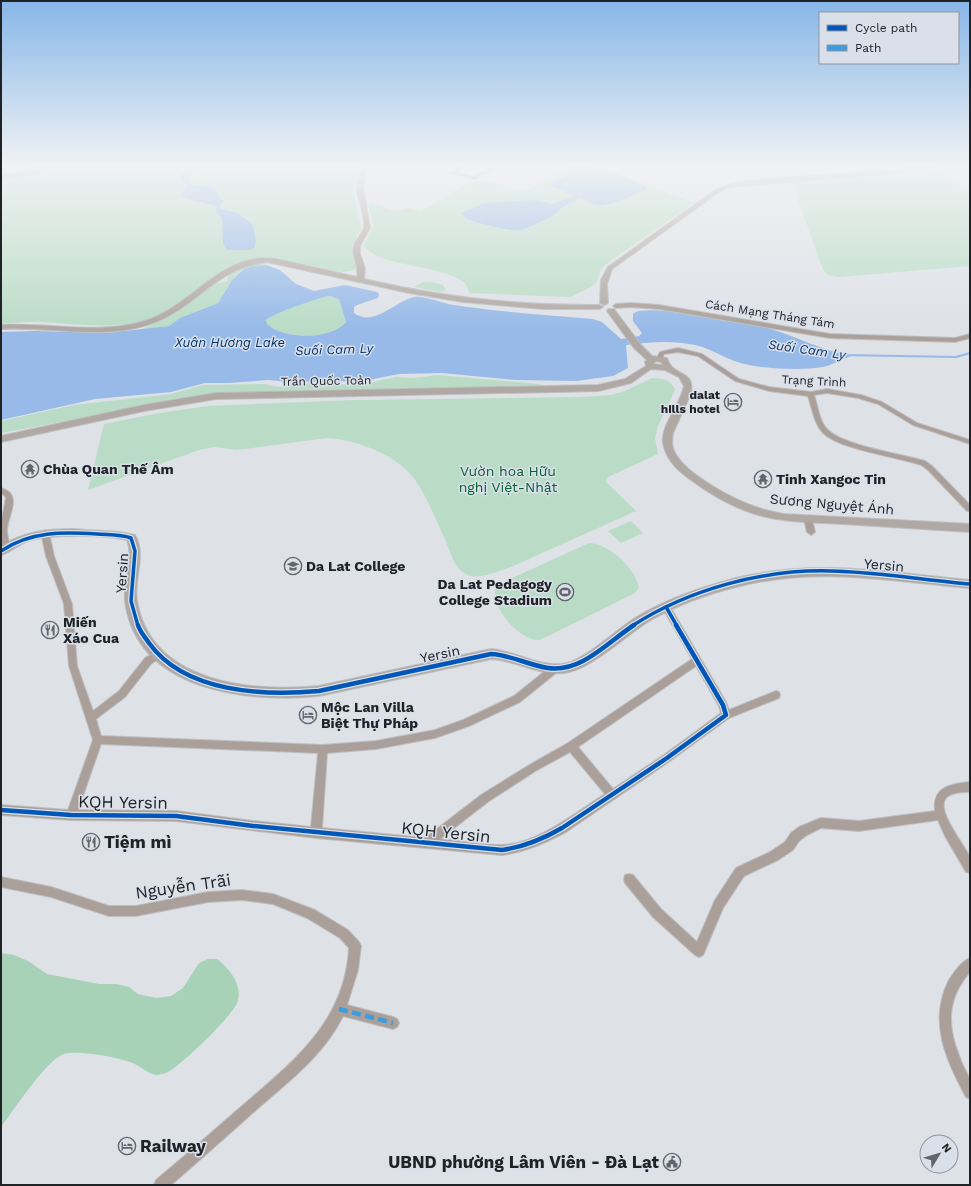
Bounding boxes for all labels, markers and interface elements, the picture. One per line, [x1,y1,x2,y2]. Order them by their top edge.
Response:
legend [819,12,959,64]
text: Cycle path [855,21,917,35]
text: Path [855,41,881,55]
street label: Cách Mạng Tháng Tám [704,297,836,331]
water label: Xuân Hương Lake [174,335,285,350]
water label: Suối Cam Ly [767,337,848,363]
water label: Suối Cam Ly [295,341,375,358]
street label: Trạng Trình [781,372,847,390]
street label: Trần Quốc Toản [280,373,372,389]
place label: dalat hills hotel [661,388,721,416]
hotel icon: dalat hills hotel [723,392,743,412]
temple icon: Chùa Quan Thế Âm [20,459,40,479]
place label: Chùa Quan Thế Âm [43,461,174,477]
park label: Vườn hoa Hữu nghị Việt-Nhật [459,463,557,495]
temple icon: Tinh Xangoc Tin [753,469,773,489]
place label: Tinh Xangoc Tin [776,471,886,487]
street label: Sương Nguyệt Ánh [769,491,895,517]
street label: Yersin [113,552,131,594]
street label: Yersin [863,555,905,575]
school or university icon: Da Lat College [283,556,303,576]
place label: Da Lat College [306,558,405,574]
place label: Da Lat Pedagogy College Stadium [438,576,552,608]
sports icon: Da Lat Pedagogy College Stadium [555,582,575,602]
place label: Miến Xáo Cua [63,614,120,646]
restaurant icon: Miến Xáo Cua [40,620,60,640]
street label: Yersin [419,642,461,666]
place label: Mộc Lan Villa Biệt Thự Pháp [321,699,418,731]
hotel icon: Mộc Lan Villa Biệt Thự Pháp [298,705,318,725]
street label: KQH Yersin [78,791,168,813]
street label: KQH Yersin [400,817,492,847]
restaurant icon: Tiệm mì [81,832,101,852]
place label: Tiệm mì [104,832,171,852]
street label: Nguyễn Trãi [134,869,232,903]
north arrow [919,1134,959,1174]
hotel icon: Railway [117,1136,137,1156]
place label: Railway [140,1136,206,1156]
text: N [939,1141,954,1155]
place label: UBND phường Lâm Viên - Đà Lạt [388,1152,660,1172]
public building icon: UBND phường Lâm Viên - Đà Lạt [662,1152,682,1172]

